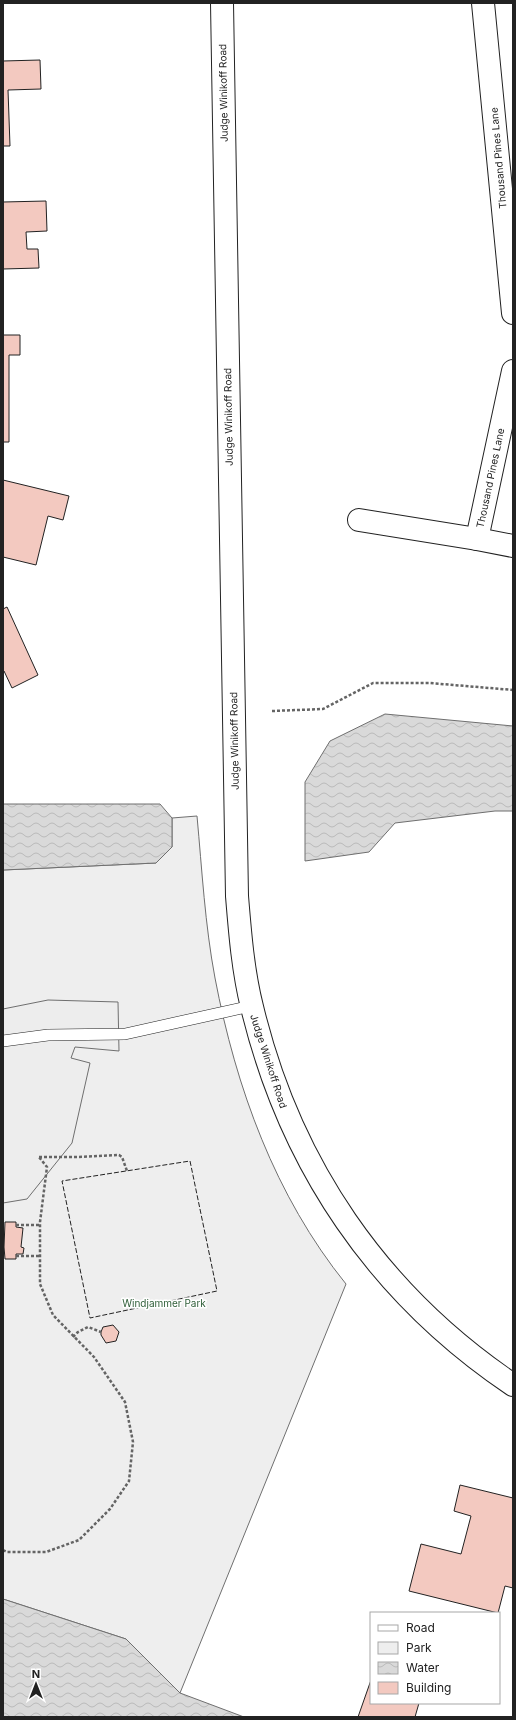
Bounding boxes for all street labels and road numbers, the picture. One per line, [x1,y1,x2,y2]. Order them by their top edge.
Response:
street label: Judge Winikoff Road [216,44,230,142]
street label: Thousand Pines Lane [488,107,508,209]
street label: Judge Winikoff Road [221,368,235,466]
street label: Thousand Pines Lane [474,427,506,529]
street label: Judge Winikoff Road [227,692,241,790]
street label: Judge Winikoff Road [248,1012,290,1110]

